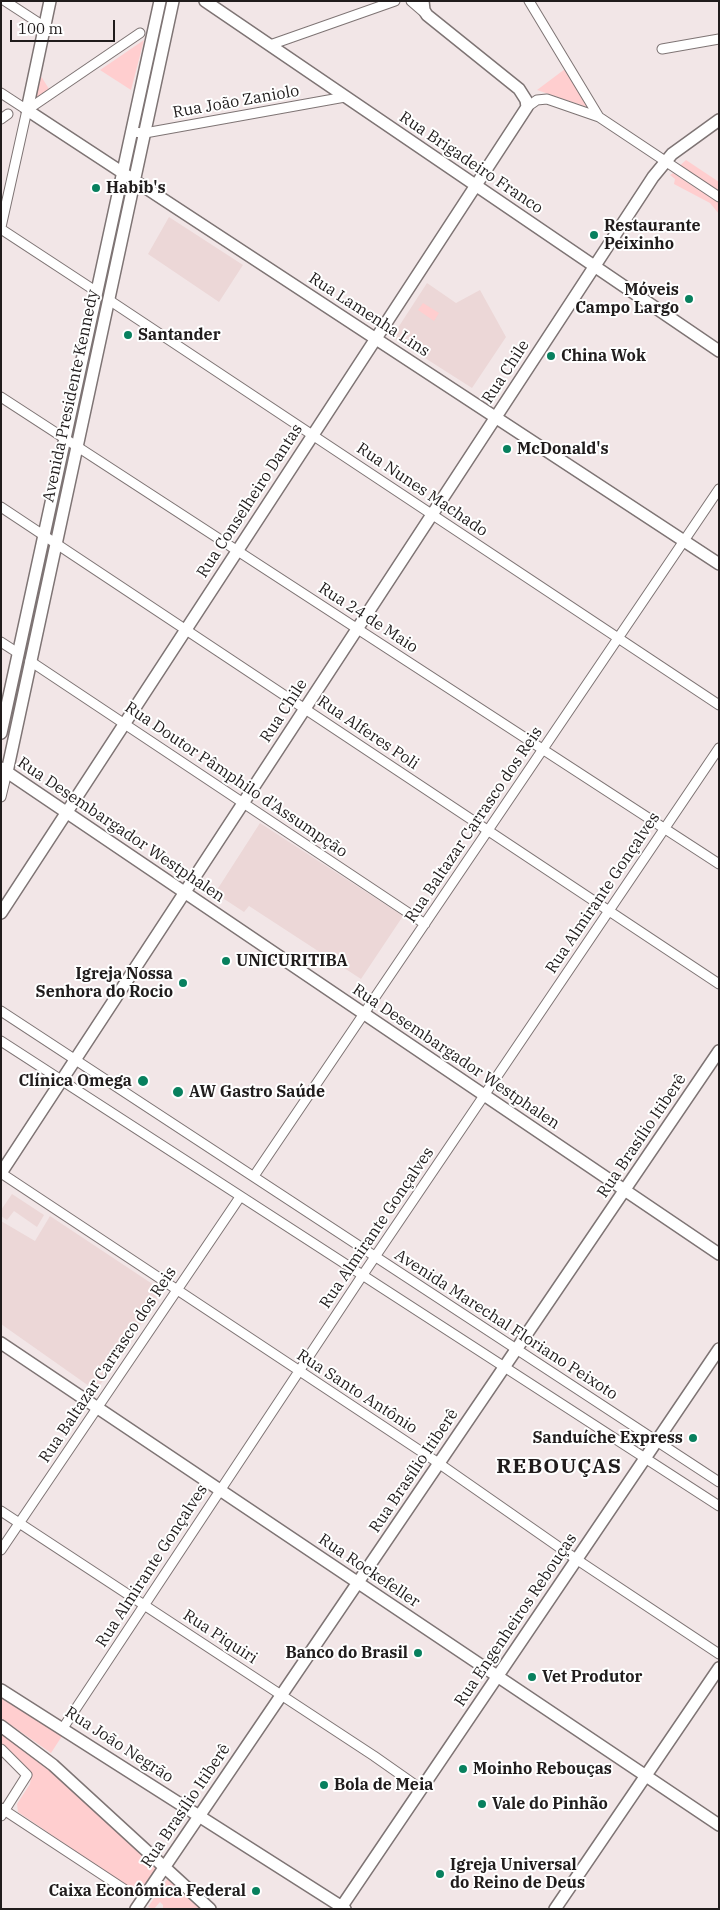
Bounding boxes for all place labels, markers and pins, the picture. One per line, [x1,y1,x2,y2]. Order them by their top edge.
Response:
place label: Habib's [106,178,166,198]
marker: Habib's [90,182,102,194]
place label: Restaurante Peixinho [604,216,701,254]
marker: Restaurante Peixinho [588,229,600,241]
place label: Móveis Campo Largo [575,280,679,318]
marker: Móveis Campo Largo [683,293,695,305]
place label: Santander [138,325,221,345]
marker: Santander [122,329,134,341]
place label: China Wok [561,346,646,366]
marker: China Wok [545,350,557,362]
place label: McDonald's [517,439,609,459]
marker: McDonald's [501,443,513,455]
place label: UNICURITIBA [236,951,348,971]
marker: UNICURITIBA [220,955,232,967]
place label: Igreja Nossa Senhora do Rocio [36,964,173,1002]
marker: Igreja Nossa Senhora do Rocio [177,977,189,989]
place label: Clínica Omega [18,1071,132,1091]
marker: Clínica Omega [136,1074,150,1088]
place label: AW Gastro Saúde [189,1082,325,1102]
marker: AW Gastro Saúde [171,1085,185,1099]
place label: Sanduíche Express [532,1428,683,1448]
marker: Sanduíche Express [687,1432,699,1444]
place label: Banco do Brasil [285,1643,408,1663]
marker: Banco do Brasil [412,1647,424,1659]
place label: Vet Produtor [542,1667,642,1687]
marker: Vet Produtor [526,1671,538,1683]
place label: Moinho Rebouças [473,1759,612,1779]
marker: Moinho Rebouças [457,1763,469,1775]
place label: Bola de Meia [334,1775,433,1795]
marker: Bola de Meia [318,1779,330,1791]
place label: Vale do Pinhão [492,1794,608,1814]
marker: Vale do Pinhão [476,1798,488,1810]
place label: Igreja Universal do Reino de Deus [450,1855,585,1893]
marker: Igreja Universal do Reino de Deus [434,1868,446,1880]
place label: Caixa Econômica Federal [48,1881,246,1901]
marker: Caixa Econômica Federal [250,1885,262,1897]

